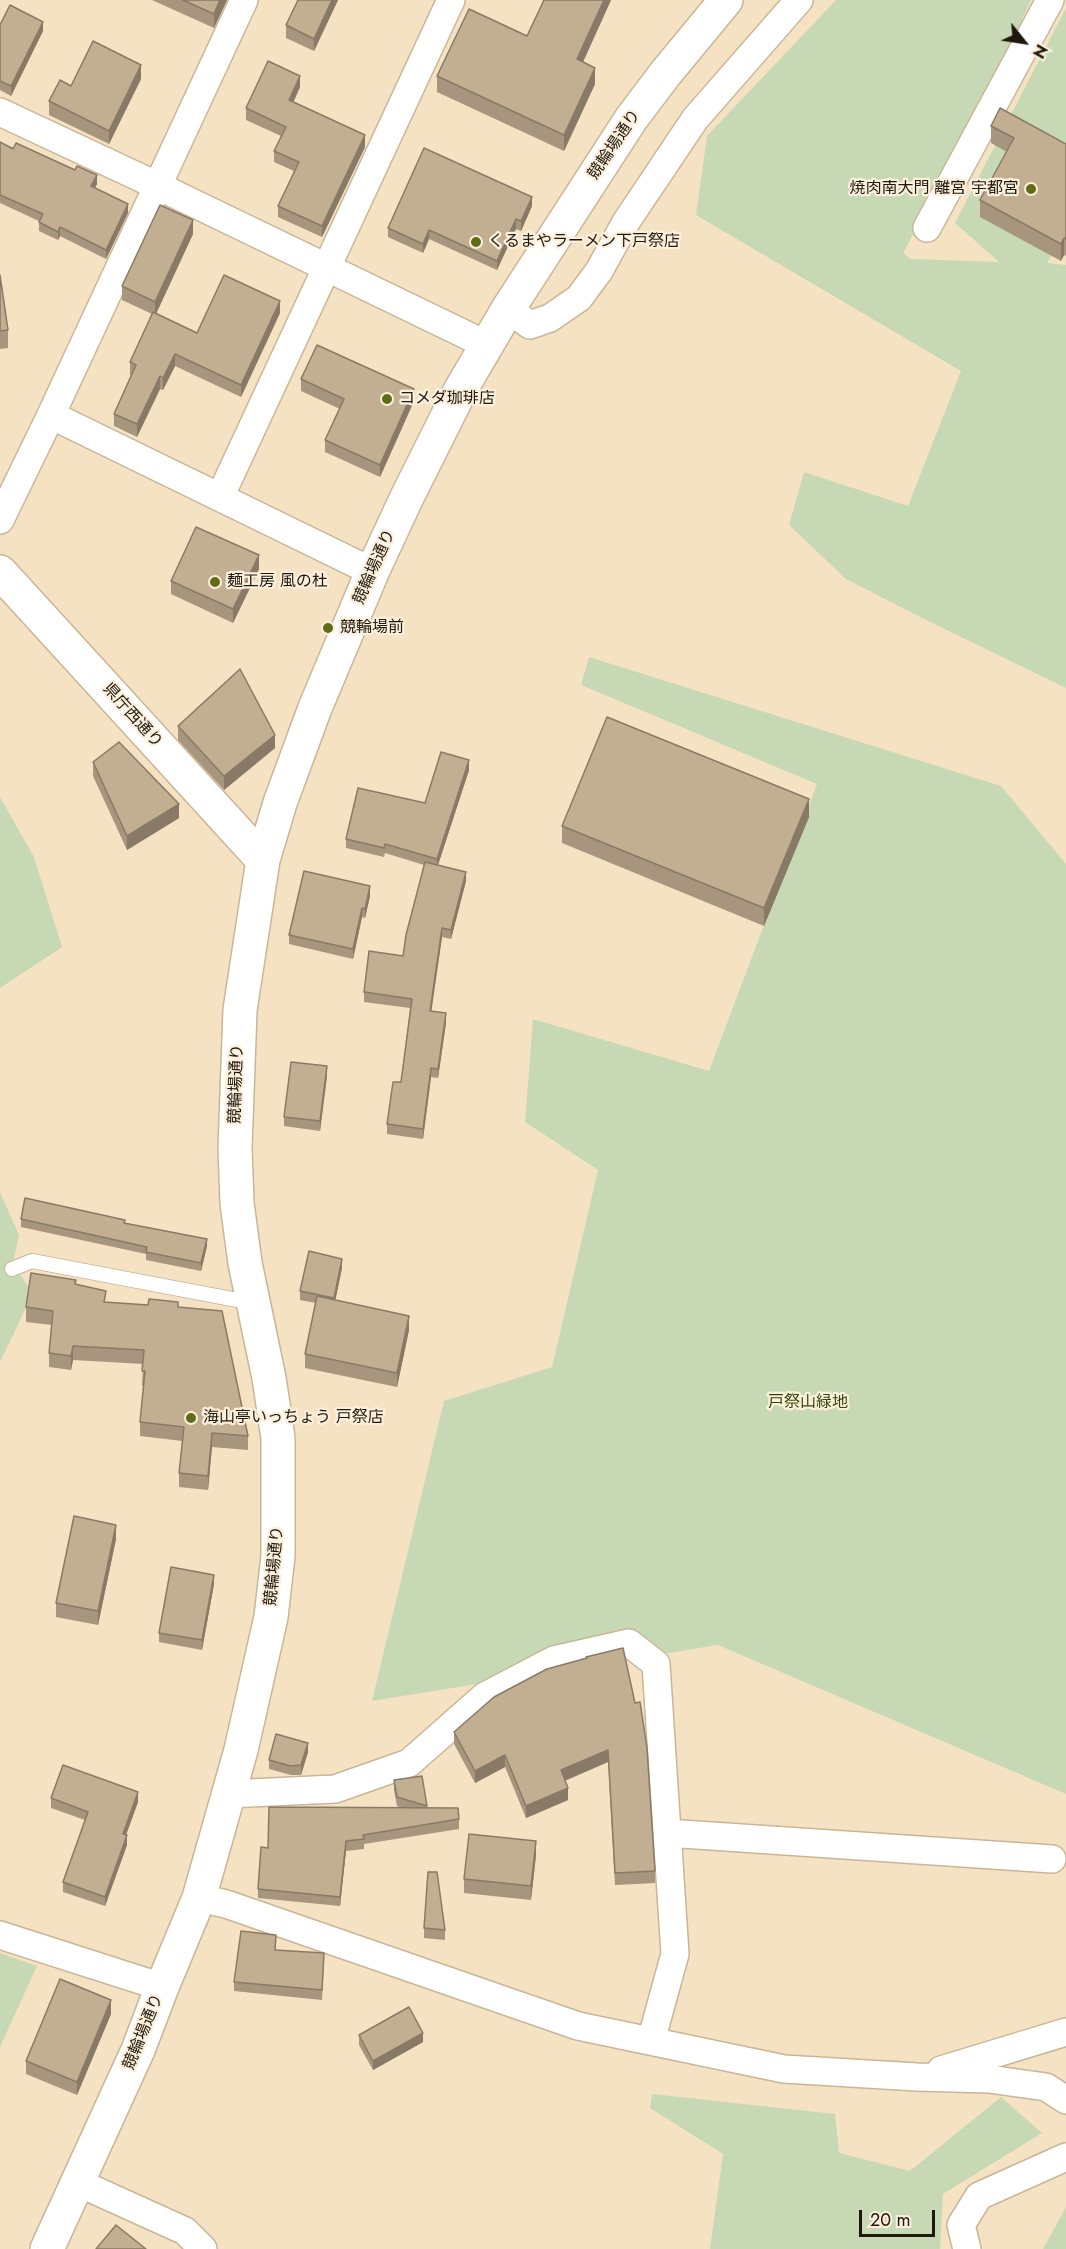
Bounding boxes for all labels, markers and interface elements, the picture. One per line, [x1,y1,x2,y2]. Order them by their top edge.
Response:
north arrow [994,12,1054,72]
text: N [1027,40,1053,63]
street label: 競輪場通り [585,106,645,184]
place label: 焼肉南大門 離宮 宇都宮 [849,179,1019,199]
marker: 焼肉南大門 離宮 宇都宮 [1024,182,1038,196]
place label: くるまやラーメン下戸祭店 [488,232,680,252]
marker: くるまやラーメン下戸祭店 [469,235,483,249]
place label: コメダ珈琲店 [399,389,495,409]
marker: コメダ珈琲店 [380,392,394,406]
street label: 競輪場通り [350,527,400,607]
place label: 麺工房 風の杜 [227,572,328,592]
marker: 麺工房 風の杜 [208,575,222,589]
place label: 競輪場前 [340,618,404,638]
marker: 競輪場前 [321,621,335,635]
street label: 県庁西通り [98,680,166,752]
street label: 競輪場通り [226,1044,248,1124]
park label: 戸祭山緑地 [768,1393,848,1413]
place label: 海山亭いっちょう 戸祭店 [203,1408,384,1428]
marker: 海山亭いっちょう 戸祭店 [184,1411,198,1425]
street label: 競輪場通り [262,1525,288,1607]
street label: 競輪場通り [120,1991,168,2073]
scale bar [862,2198,938,2236]
text: 20 m [870,2207,910,2233]

